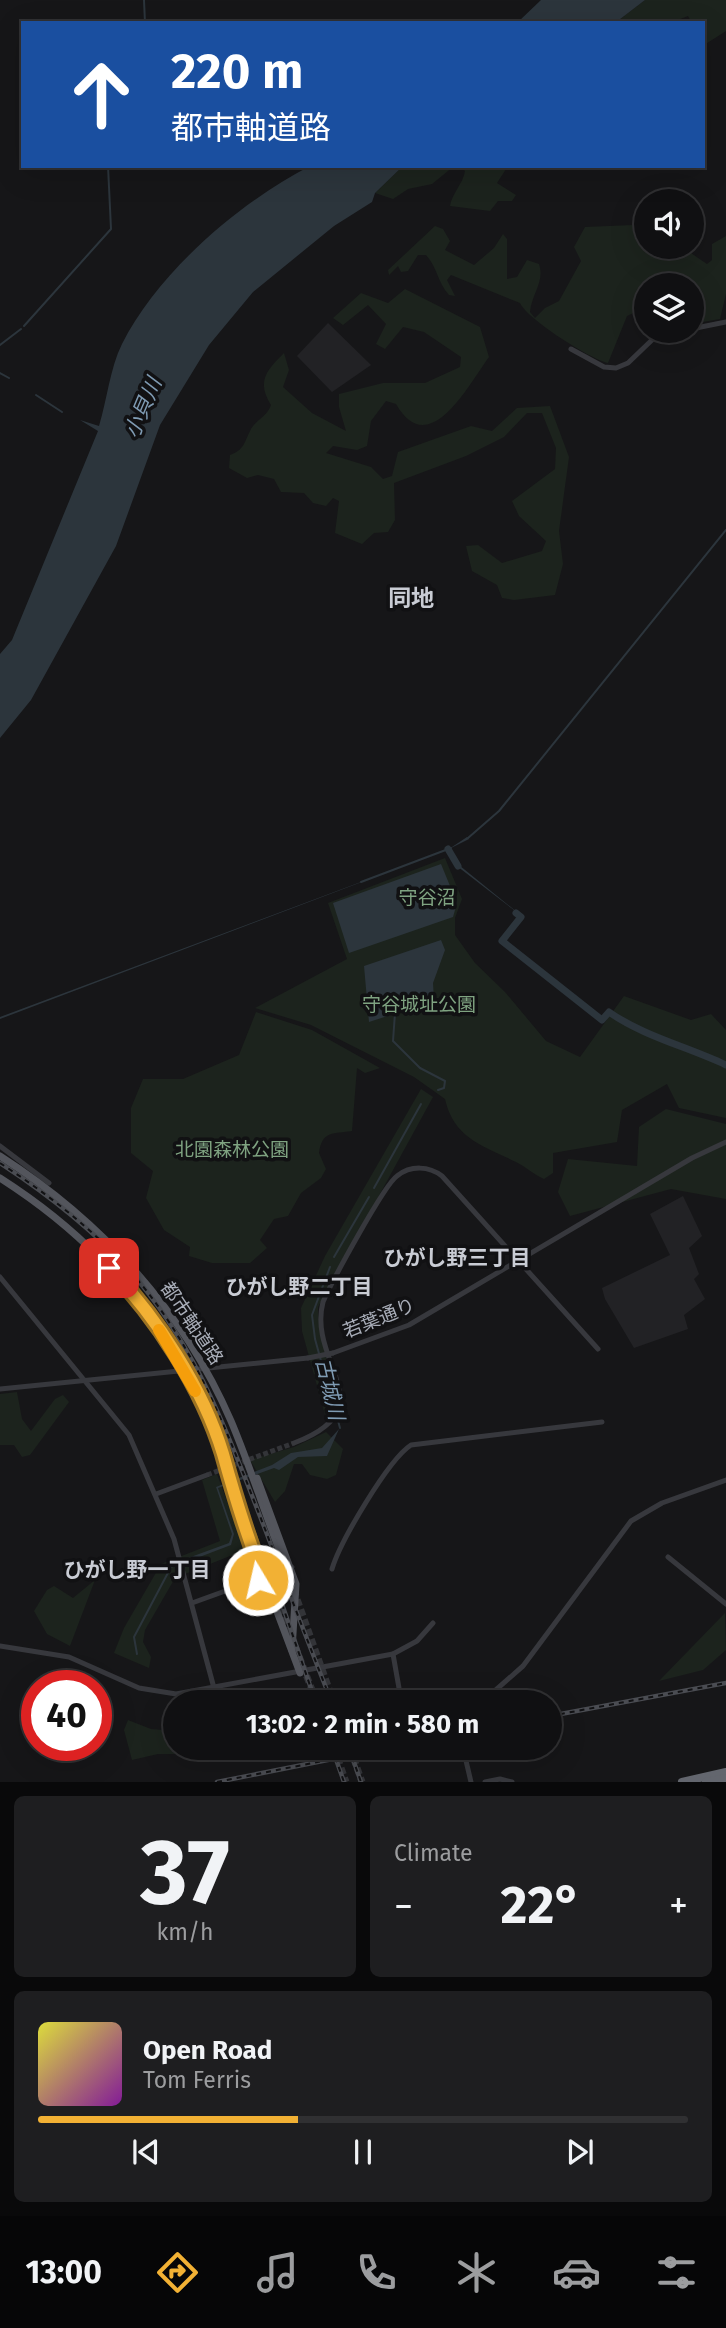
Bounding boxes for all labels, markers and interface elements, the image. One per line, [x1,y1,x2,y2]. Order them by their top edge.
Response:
text: 220 m [171,42,303,101]
icon: ahead [56,49,147,140]
text: 都市軸道路 [171,109,331,147]
map controls [634,189,704,343]
button: sound [634,189,704,259]
button: layers [634,273,704,343]
water label: 小貝川 [119,372,168,442]
district label: 同地 [388,584,434,612]
park label: 守谷沼 [398,886,456,909]
park label: 守谷城址公園 [362,993,476,1016]
park label: 北園森林公園 [175,1138,289,1161]
pin [79,1238,139,1298]
district label: ひがし野三丁目 [384,1245,531,1271]
icon: arrive [90,1249,128,1287]
district label: ひがし野二丁目 [226,1274,373,1300]
street label: 都市軸道路 [156,1277,228,1369]
street label: 若葉通り [339,1293,419,1343]
water label: 古城川 [310,1355,350,1425]
position arrow [221,1543,295,1617]
district label: ひがし野一丁目 [64,1557,211,1583]
speed limit sign: 40 [21,1670,112,1761]
text: 13:02 · 2 min · 580 m [246,1709,479,1740]
text: 37 [140,1818,230,1927]
text: Climate [394,1839,473,1867]
text: 22° [501,1874,581,1937]
text: − [394,1883,413,1929]
text: + [669,1883,688,1929]
text: km/h [157,1918,213,1946]
text: Open Road [143,2035,272,2066]
text: Tom Ferris [143,2066,251,2094]
icon: previous [127,2133,165,2171]
icon: pause [344,2133,382,2171]
icon: next [561,2133,599,2171]
icon: directions [153,2248,202,2297]
icon: music [253,2248,302,2297]
icon: phone [352,2248,401,2297]
icon: climate [452,2248,501,2297]
icon: car [552,2248,601,2297]
icon: filters [652,2248,701,2297]
text: 13:00 [25,2253,102,2291]

